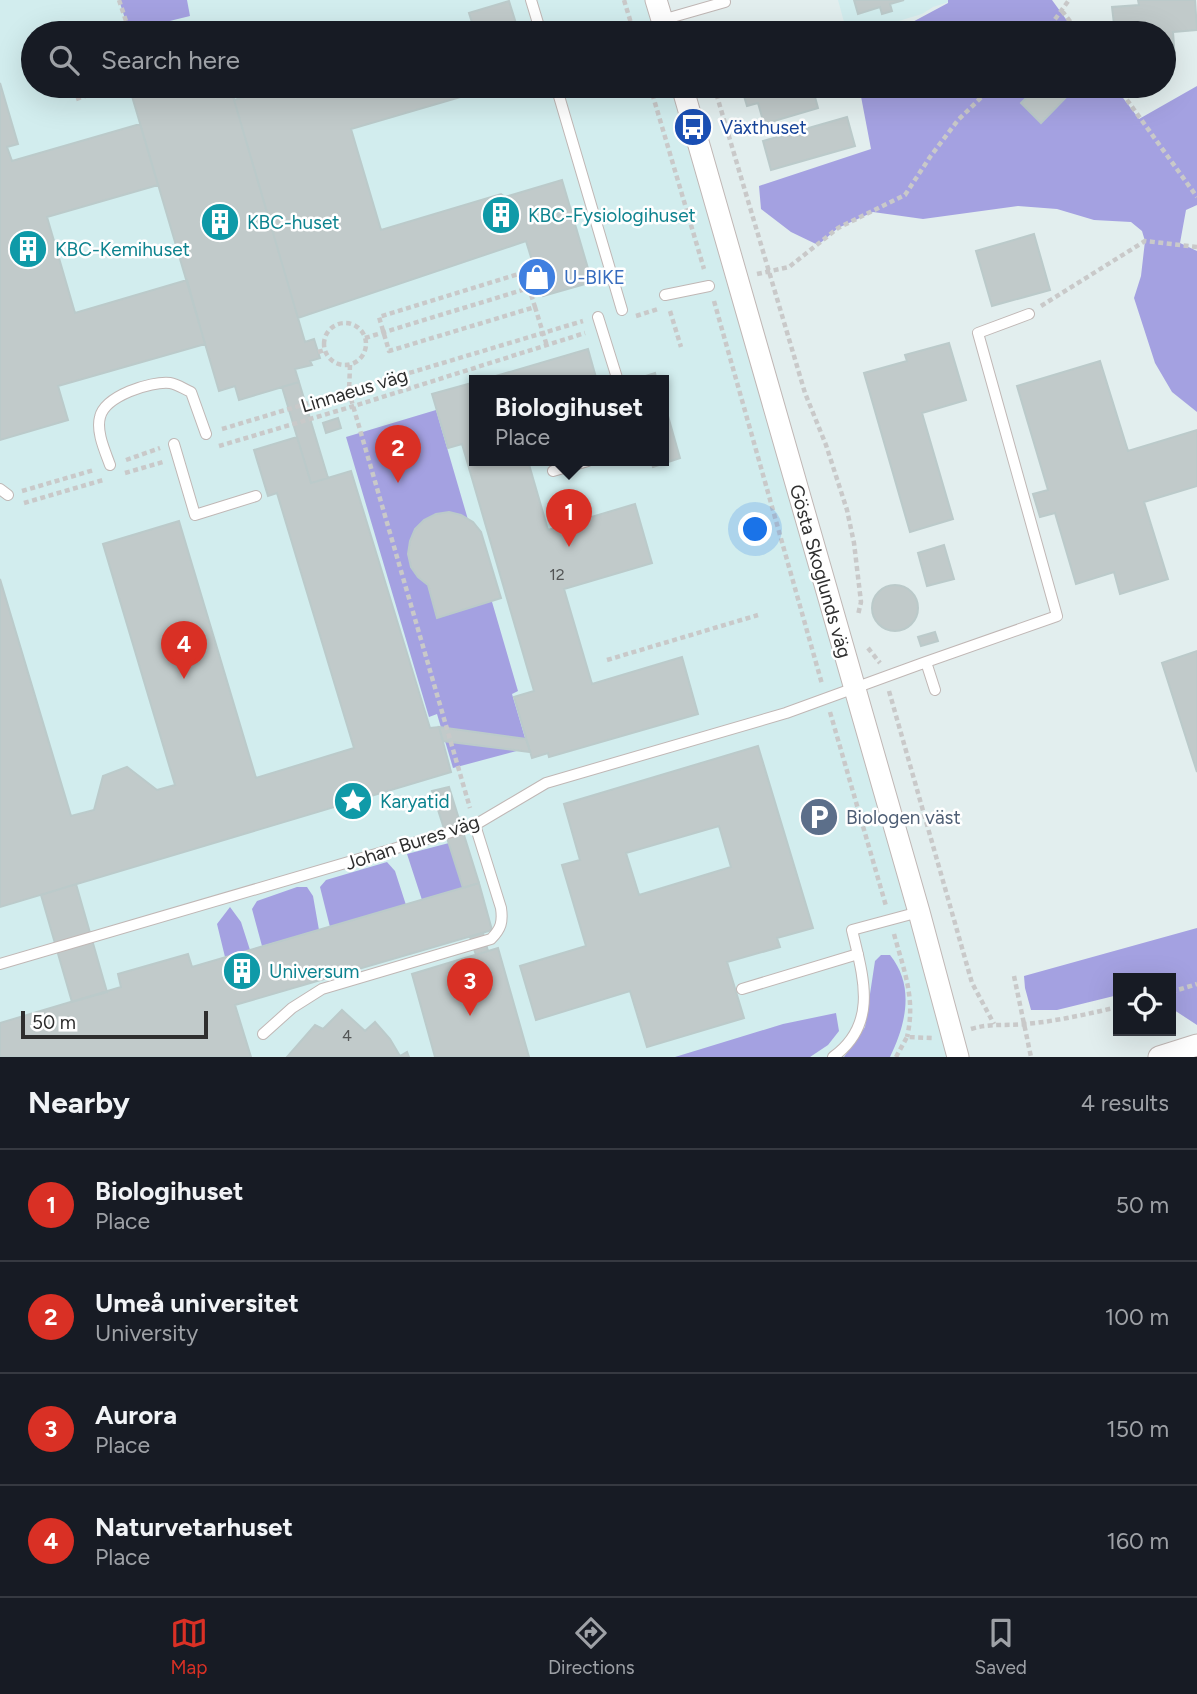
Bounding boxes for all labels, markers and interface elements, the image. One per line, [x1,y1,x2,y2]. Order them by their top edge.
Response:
search box [21,21,1176,98]
icon: search [45,41,83,79]
text: Search here [101,44,240,76]
bus stop icon: Växthuset [672,106,714,148]
place label: Växthuset [720,116,807,139]
building icon: KBC-Fysiologihuset [480,194,522,236]
building icon: KBC-huset [199,201,241,243]
place label: KBC-Fysiologihuset [528,204,696,227]
place label: KBC-huset [247,211,339,234]
building icon: KBC-Kemihuset [7,228,49,270]
place label: KBC-Kemihuset [55,238,190,261]
shop icon: U-BIKE [516,256,558,298]
place label: U-BIKE [564,266,625,289]
street label: Linnaeus väg [298,363,410,418]
popup [469,375,669,466]
text: Biologihuset [495,391,643,423]
text: Place [495,423,550,451]
pin: 2 [375,425,421,483]
street label: Gösta Skoglunds väg [785,482,856,661]
pin: 1 [546,489,592,547]
your location [738,512,772,546]
house number: 12 [549,565,565,584]
pin: 4 [161,621,207,679]
place icon: Karyatid [332,780,374,822]
place label: Karyatid [380,790,450,813]
parking icon: Biologen väst [798,796,840,838]
place label: Biologen väst [846,806,961,829]
street label: Johan Bures väg [342,810,482,875]
building icon: Universum [221,950,263,992]
pin: 3 [447,958,493,1016]
place label: Universum [269,960,360,983]
map controls [1113,973,1176,1036]
button: locate [1113,973,1176,1036]
scale bar [21,1008,208,1040]
text: 50 m [32,1011,76,1034]
house number: 4 [342,1026,352,1045]
text: Nearby [28,1084,130,1121]
text: 4 results [1081,1089,1169,1117]
text: Biologihuset [95,1175,243,1207]
text: 1 [46,1191,56,1219]
text: 50 m [1116,1191,1169,1219]
text: Place [95,1207,150,1235]
text: Umeå universitet [95,1287,299,1319]
text: 2 [44,1303,58,1331]
text: 100 m [1105,1303,1169,1331]
text: University [95,1319,198,1347]
text: Aurora [95,1399,177,1431]
text: 3 [45,1415,57,1443]
text: 150 m [1106,1415,1169,1443]
text: Place [95,1431,150,1459]
text: Naturvetarhuset [95,1511,293,1543]
text: 4 [44,1527,58,1555]
text: 160 m [1106,1527,1169,1555]
text: Place [95,1543,150,1571]
tab: Map [170,1614,208,1679]
tab: Directions [548,1614,635,1679]
tab: Saved [975,1614,1027,1679]

